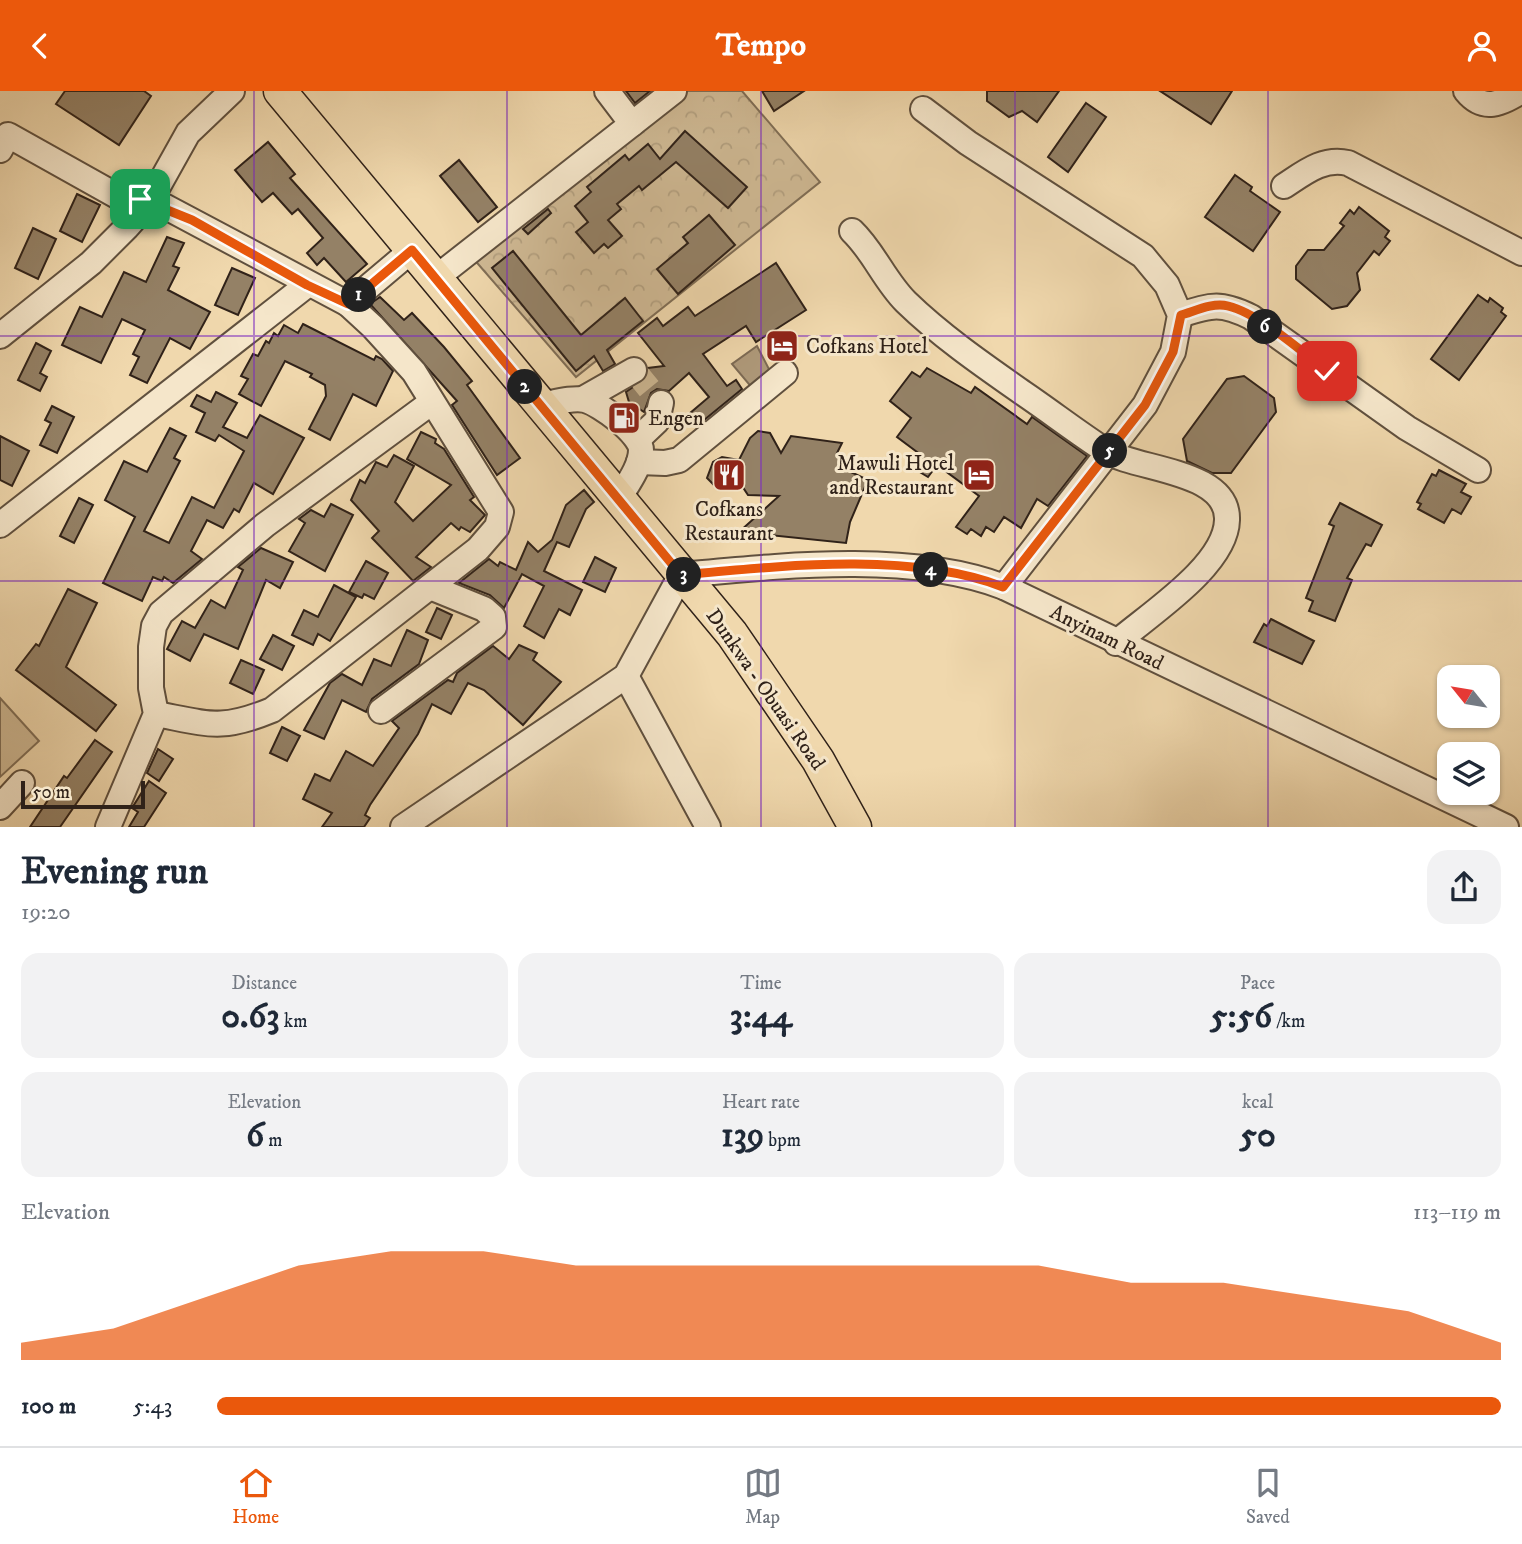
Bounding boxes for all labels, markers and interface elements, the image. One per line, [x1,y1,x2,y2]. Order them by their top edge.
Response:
text: Tempo [716,26,806,66]
icon: back [21,27,59,65]
icon: person [1463,27,1501,65]
pin [110,169,170,229]
icon: arrive [121,180,159,218]
pin: 1 [342,277,376,313]
text: 1 [355,283,362,306]
pin: 6 [1248,309,1282,345]
text: 6 [1260,315,1269,338]
hotel icon: Cofkans Hotel [763,327,801,365]
place label: Cofkans Hotel [806,334,929,360]
pin [1297,341,1357,401]
icon: check [1308,352,1346,390]
pin: 2 [508,369,542,405]
text: 2 [520,375,529,398]
fuel station icon: Engen [605,399,643,437]
place label: Engen [648,406,704,432]
pin: 5 [1092,433,1128,469]
text: 5 [1105,439,1114,462]
place label: Mawuli Hotel and Restaurant [830,451,955,501]
restaurant icon: Cofkans Restaurant [710,456,748,494]
hotel icon: Mawuli Hotel and Restaurant [960,456,998,494]
place label: Cofkans Restaurant [684,497,774,547]
pin: 4 [914,553,948,587]
pin: 3 [666,557,702,593]
text: 4 [925,558,936,581]
text: 3 [680,563,687,586]
street label: Anyinam Road [1045,599,1168,677]
street label: Dunkwa - Obuasi Road [700,604,831,776]
north arrow [1437,665,1500,728]
map controls [1437,665,1500,805]
button: layers [1437,742,1500,805]
scale bar [21,778,145,809]
text: 50 m [32,781,70,804]
text: Evening run [21,848,208,896]
button: share [1427,850,1501,924]
text: 19:20 [21,898,71,927]
text: Distance [232,972,297,995]
text: Time [740,972,782,995]
text: Pace [1240,972,1275,995]
text: 0.63 [221,995,280,1039]
text: 3:44 [730,995,792,1039]
text: 5:56 [1210,995,1272,1039]
text: km [280,1010,307,1033]
text: /km [1272,1010,1305,1033]
text: Elevation [228,1091,301,1114]
text: Heart rate [722,1091,800,1114]
text: kcal [1242,1091,1273,1114]
text: 6 [246,1114,264,1158]
text: 139 [721,1114,764,1158]
text: 50 [1240,1114,1276,1158]
text: m [264,1129,283,1152]
text: bpm [764,1129,801,1152]
text: Elevation [21,1198,110,1227]
text: 113–119 m [1413,1198,1501,1227]
text: 100 m [21,1392,76,1421]
text: 5:43 [133,1392,172,1421]
tab: Home [232,1464,279,1529]
tab: Map [744,1464,782,1529]
tab: Saved [1246,1464,1290,1529]

